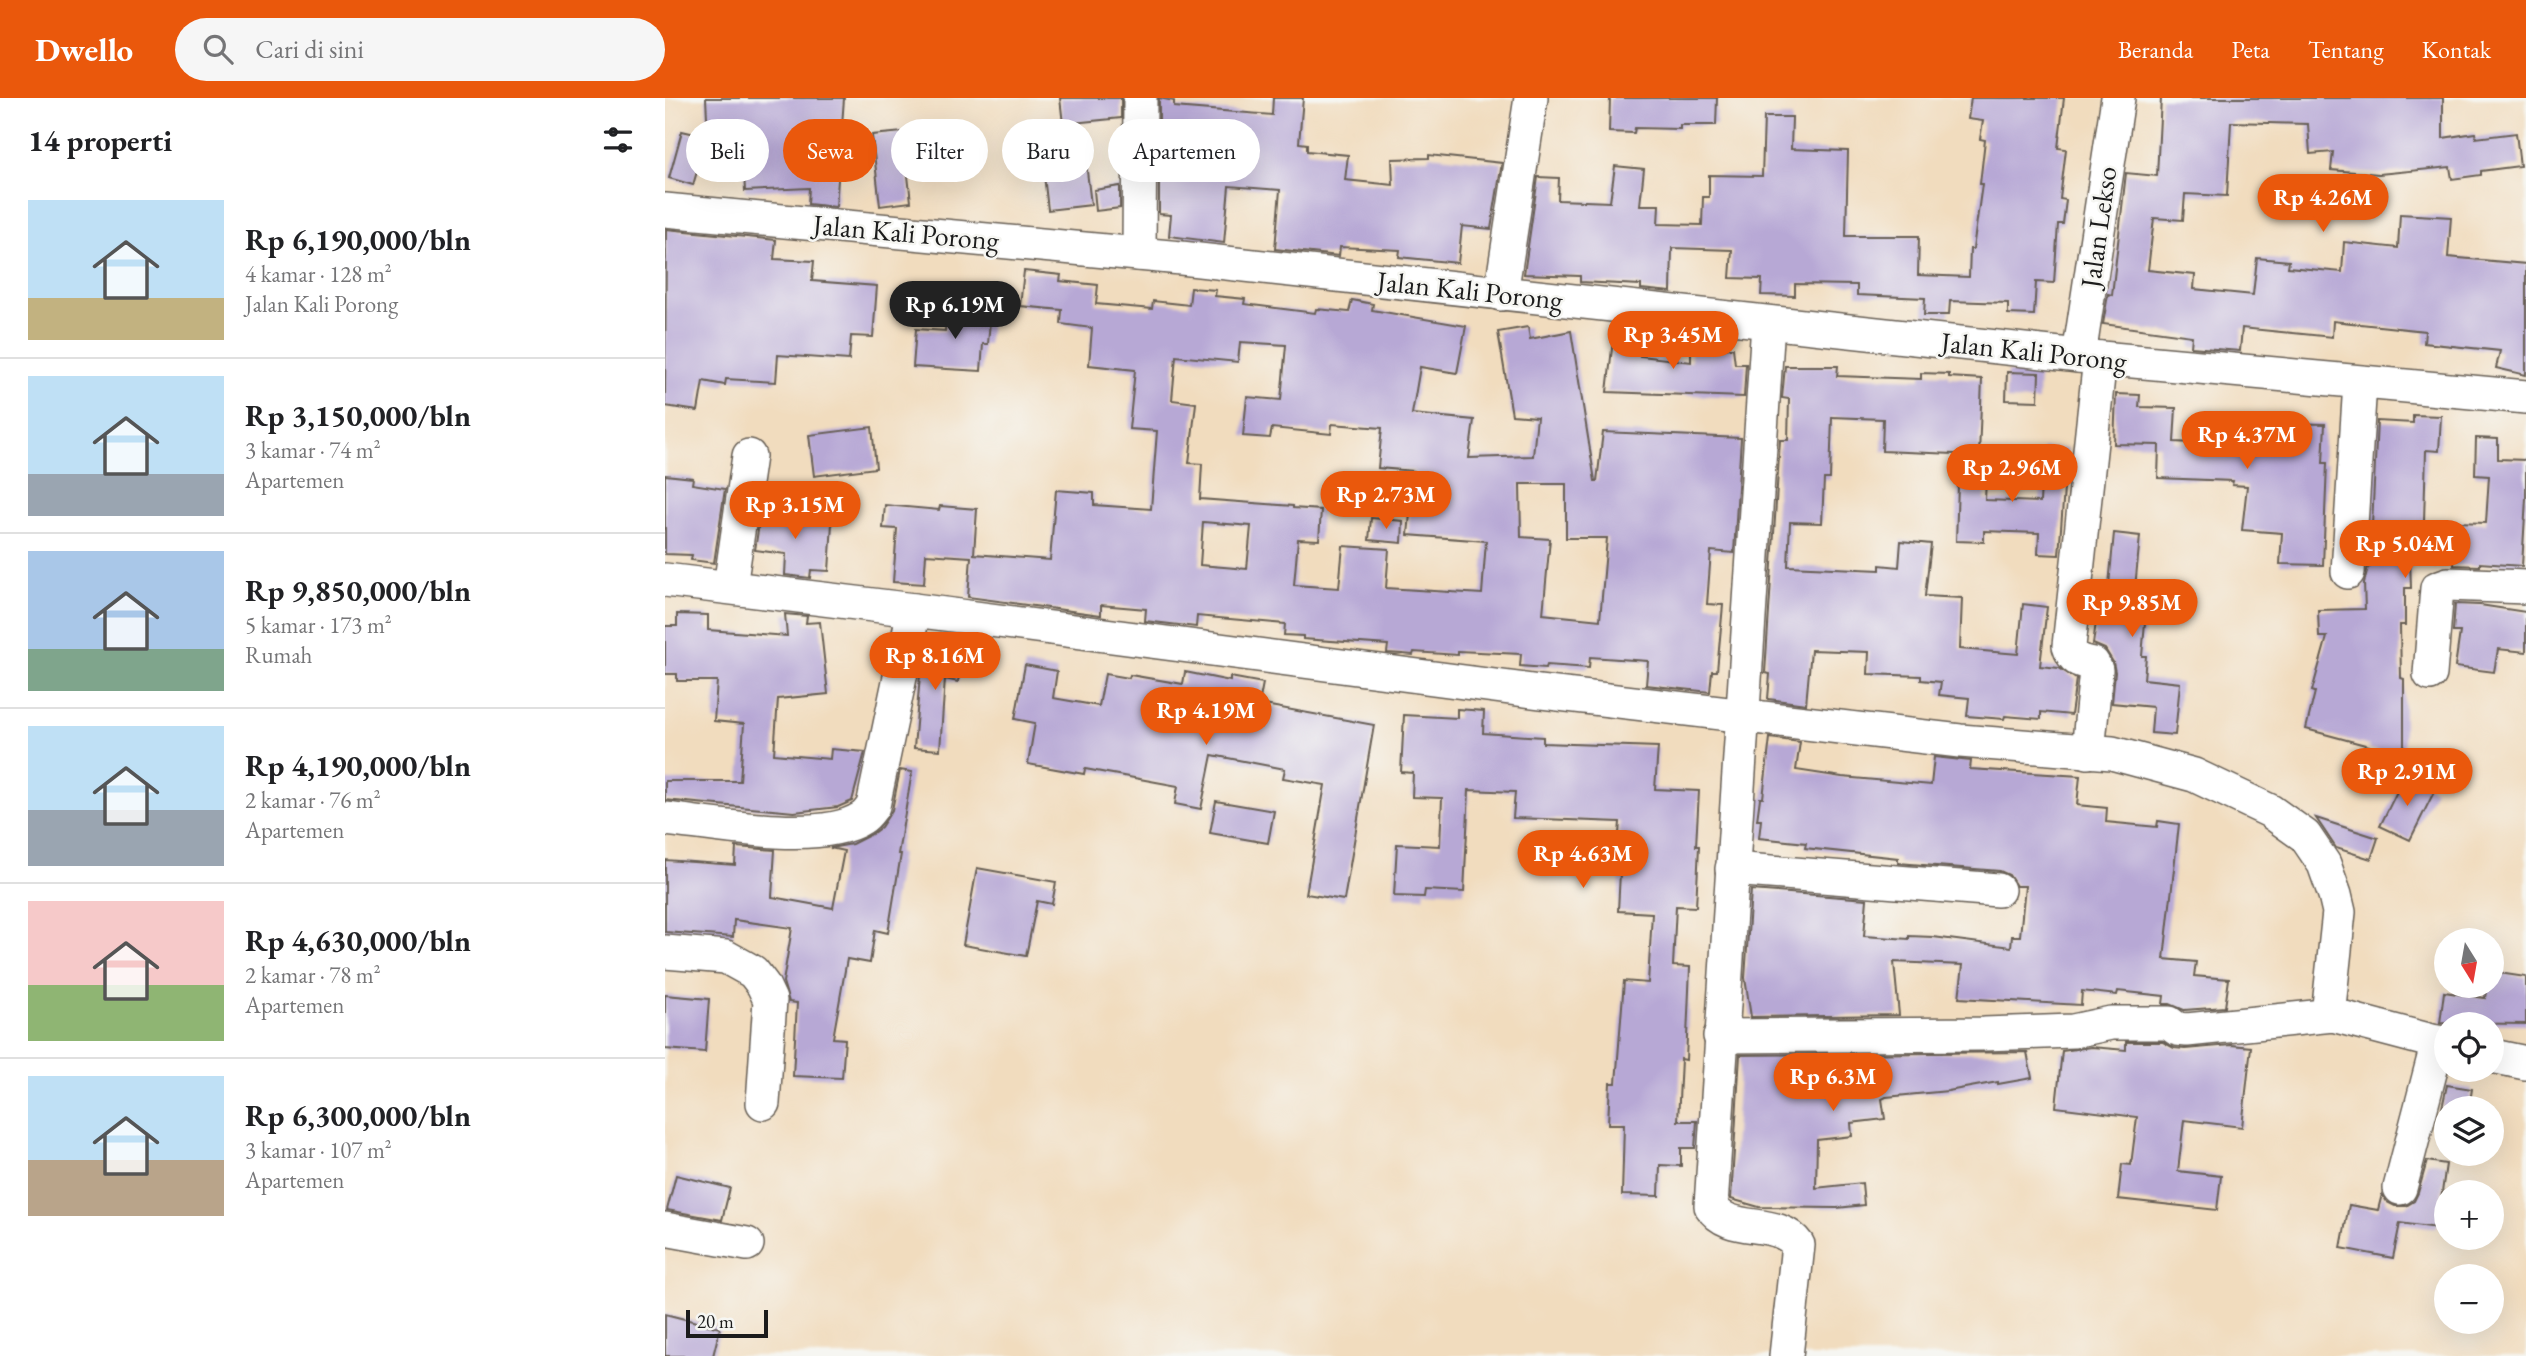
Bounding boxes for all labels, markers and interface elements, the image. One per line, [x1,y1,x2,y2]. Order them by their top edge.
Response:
search box [175,18,665,81]
text: Dwello [35,28,133,71]
icon: search [199,30,237,68]
text: Cari di sini [255,32,364,66]
text: Beranda [2118,34,2193,65]
text: Peta [2231,34,2270,65]
text: Tentang [2308,34,2384,65]
text: Kontak [2422,34,2491,65]
chip: Beli [686,119,769,182]
chip: Sewa [783,119,877,182]
chip: Filter [891,119,988,182]
chip: Baru [1002,119,1094,182]
chip: Apartemen [1108,119,1260,182]
text: 14 properti [28,121,172,160]
icon: filters [599,121,637,159]
street label: Jalan Lekso [2071,164,2124,292]
pin: Rp 4.26M [2251,174,2395,234]
text: Rp 4.26M [2274,182,2372,212]
street label: Jalan Kali Porong [810,206,1001,258]
text: Rp 6,190,000/bln [245,220,471,259]
icon: home [84,228,168,312]
text: 4 kamar · 128 m² [245,259,392,289]
street label: Jalan Kali Porong [1373,262,1565,318]
pin: Rp 6.19M [883,282,1027,341]
text: Jalan Kali Porong [245,289,398,319]
text: Rp 6.19M [906,289,1004,319]
pin: Rp 3.45M [1601,312,1745,371]
text: Rp 3.45M [1624,319,1722,349]
street label: Jalan Kali Porong [1937,323,2129,379]
text: Rp 3,150,000/bln [245,396,471,435]
icon: home [84,404,168,488]
pin: Rp 4.37M [2175,412,2319,471]
text: Rp 4.37M [2198,419,2296,449]
text: 3 kamar · 74 m² [245,435,381,465]
pin: Rp 2.96M [1940,444,2084,504]
text: Rp 2.96M [1963,452,2061,482]
text: Apartemen [245,465,344,495]
pin: Rp 2.73M [1314,472,1458,531]
text: Rp 2.73M [1337,479,1435,509]
pin: Rp 3.15M [723,482,867,541]
text: Rp 3.15M [746,489,844,519]
pin: Rp 5.04M [2333,520,2477,580]
text: Rp 5.04M [2356,528,2454,558]
text: Rp 9,850,000/bln [245,571,471,610]
icon: home [84,579,168,663]
pin: Rp 9.85M [2060,580,2204,639]
text: Rp 9.85M [2083,587,2181,617]
text: 5 kamar · 173 m² [245,610,392,640]
pin: Rp 8.16M [863,632,1007,692]
text: Rumah [245,640,312,670]
text: Rp 8.16M [886,640,984,670]
pin: Rp 4.19M [1134,688,1278,747]
text: Rp 4.19M [1157,695,1255,725]
text: Rp 4,190,000/bln [245,746,471,785]
pin: Rp 2.91M [2335,748,2479,808]
icon: home [84,754,168,838]
text: Rp 2.91M [2358,756,2456,786]
text: 2 kamar · 76 m² [245,785,381,815]
text: Apartemen [245,815,344,845]
pin: Rp 4.63M [1511,830,1655,890]
text: Rp 4.63M [1534,838,1632,868]
text: Rp 4,630,000/bln [245,921,471,960]
north arrow [2434,928,2504,998]
map controls [2434,928,2504,1334]
icon: home [84,929,168,1013]
text: 2 kamar · 78 m² [245,960,381,990]
text: Apartemen [245,990,344,1020]
button: locate [2434,1012,2504,1082]
pin: Rp 6.3M [1768,1054,1898,1113]
text: Rp 6.3M [1790,1061,1876,1091]
text: Rp 6,300,000/bln [245,1096,471,1135]
button: layers [2434,1096,2504,1166]
icon: home [84,1104,168,1188]
text: 3 kamar · 107 m² [245,1135,392,1165]
text: Apartemen [245,1165,344,1195]
button: + [2434,1180,2504,1250]
button: − [2434,1264,2504,1334]
scale bar [686,1307,768,1339]
text: 20 m [697,1309,734,1334]

